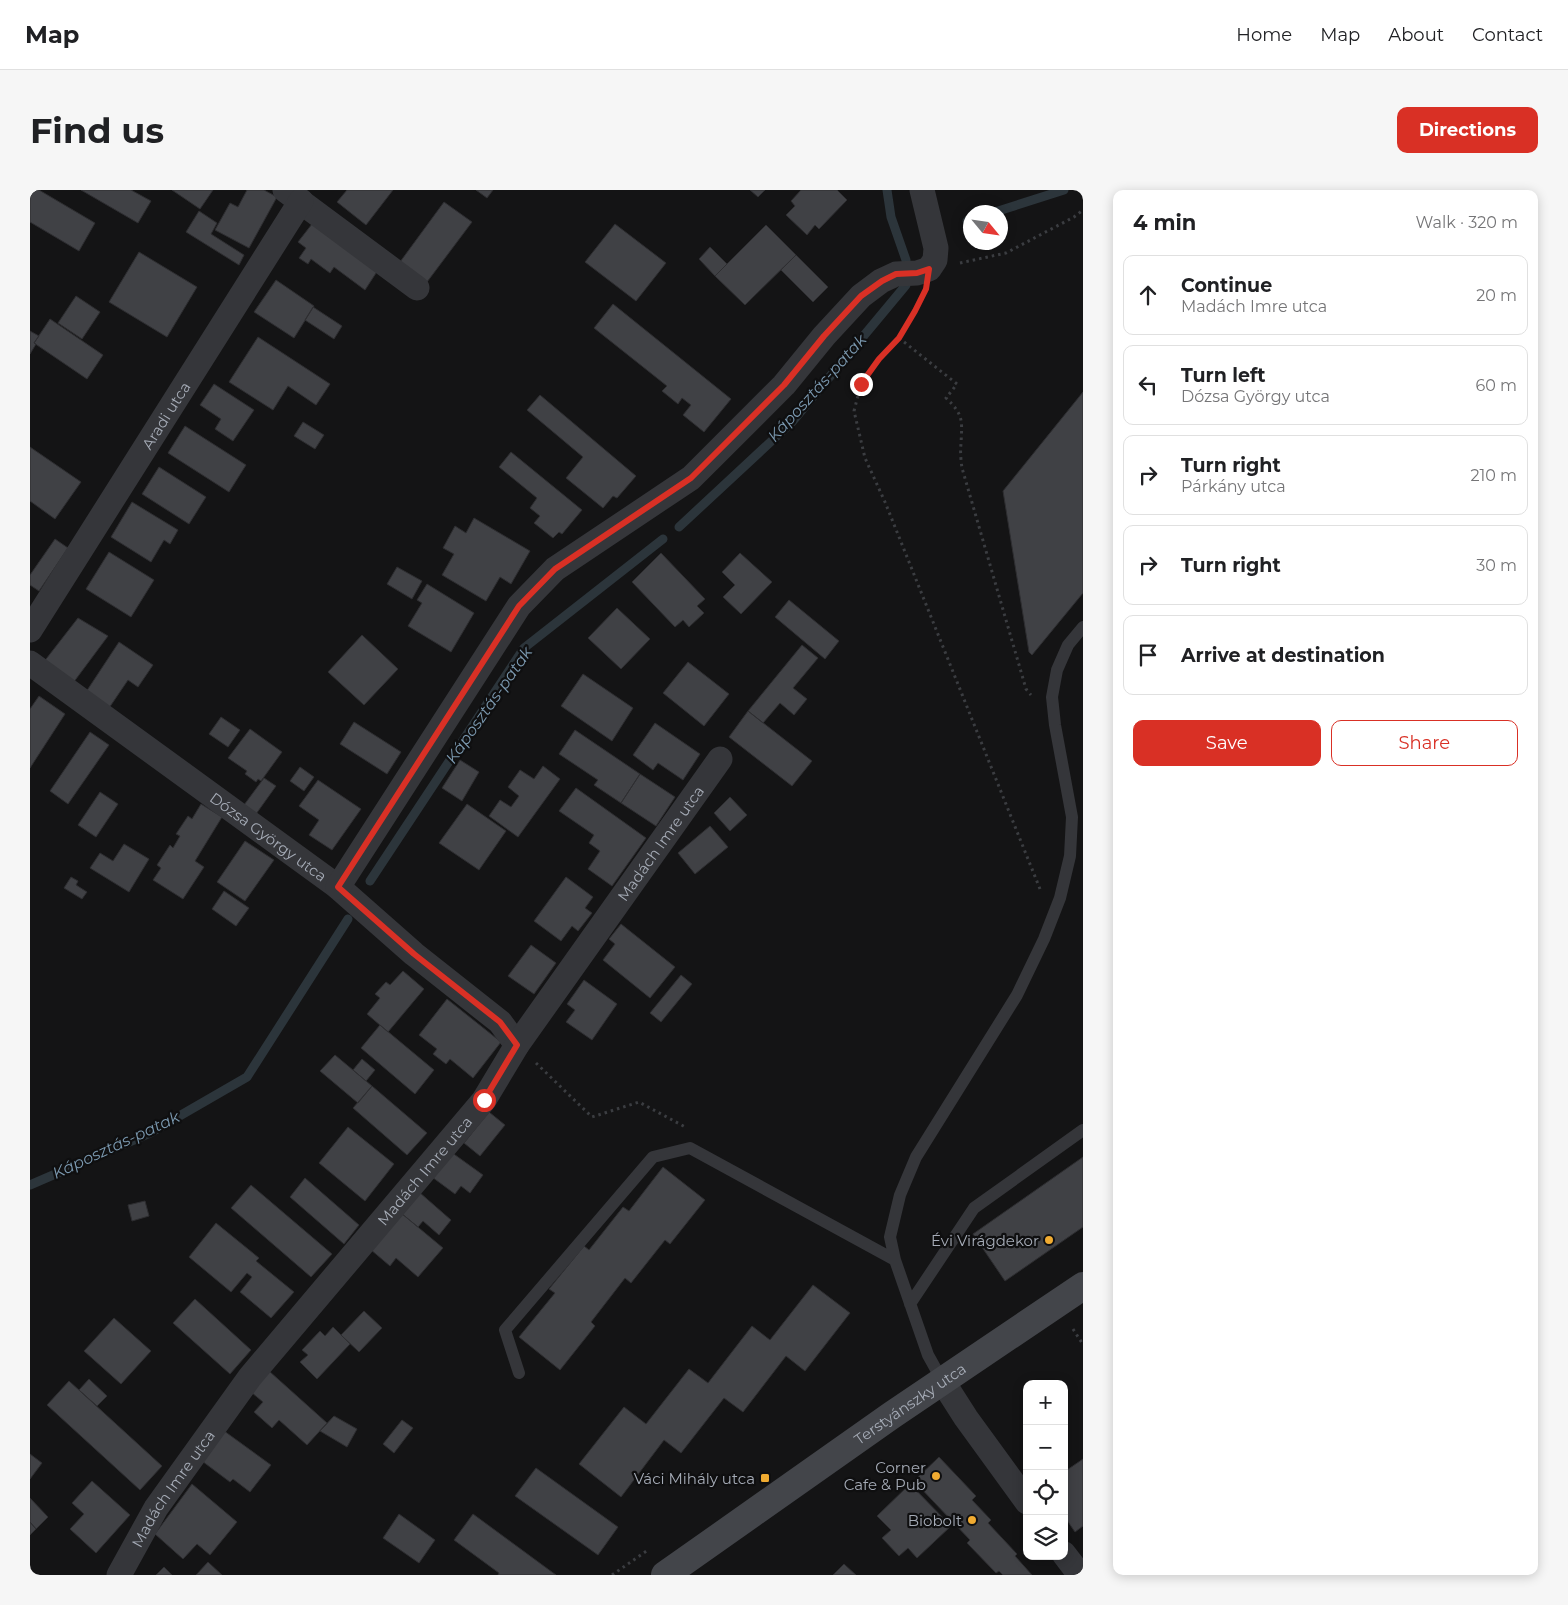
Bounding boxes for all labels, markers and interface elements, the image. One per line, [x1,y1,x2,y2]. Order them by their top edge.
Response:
text: Map [25,20,79,49]
text: Home [1236,24,1292,46]
text: Map [1320,24,1360,46]
text: About [1388,24,1444,46]
text: Contact [1472,24,1543,46]
button: Directions [1397,107,1538,153]
text: Find us [30,109,164,152]
north arrow [963,205,1008,250]
text: 4 min [1133,210,1196,235]
text: Walk · 320 m [1416,213,1518,232]
text: Continue [1181,274,1272,297]
icon: ahead [1134,281,1162,309]
text: 20 m [1476,286,1517,305]
text: Madách Imre utca [1181,297,1327,316]
water label: Káposztás-patak [764,329,871,446]
text: Turn left [1181,364,1266,387]
icon: left [1134,371,1162,399]
route end [850,373,873,396]
text: 60 m [1475,376,1517,395]
street label: Aradi utca [137,378,194,453]
text: Dózsa György utca [1181,387,1330,406]
text: Turn right [1181,454,1281,477]
icon: right [1134,461,1162,489]
text: 210 m [1470,466,1517,485]
text: Párkány utca [1181,477,1286,496]
icon: right [1134,551,1162,579]
text: Turn right [1181,554,1281,577]
text: 30 m [1476,556,1517,575]
icon: arrive [1134,641,1162,669]
water label: Káposztás-patak [442,642,537,767]
text: Arrive at destination [1181,644,1385,667]
button: Save [1133,720,1321,766]
button: Share [1331,720,1518,766]
street label: Madách Imre utca [613,782,708,905]
street label: Dózsa György utca [206,788,331,885]
route start [473,1089,496,1112]
water label: Káposztás-patak [49,1107,184,1183]
street label: Madách Imre utca [373,1112,476,1229]
place label: Évi Virágdekor [931,1231,1039,1250]
marker: Évi Virágdekor [1043,1234,1055,1246]
street label: Terstyánszky utca [850,1358,969,1448]
map controls [1023,1380,1068,1560]
button: + [1023,1380,1068,1425]
button: − [1023,1425,1068,1470]
street label: Madách Imre utca [127,1426,219,1550]
place label: Corner Cafe & Pub [844,1458,926,1494]
place label: Váci Mihály utca [634,1469,755,1488]
marker: Corner Cafe & Pub [930,1470,942,1482]
button: locate [1023,1470,1068,1515]
marker: Váci Mihály utca [759,1472,771,1484]
place label: Biobolt [908,1511,962,1530]
marker: Biobolt [966,1514,978,1526]
button: layers [1023,1515,1068,1560]

